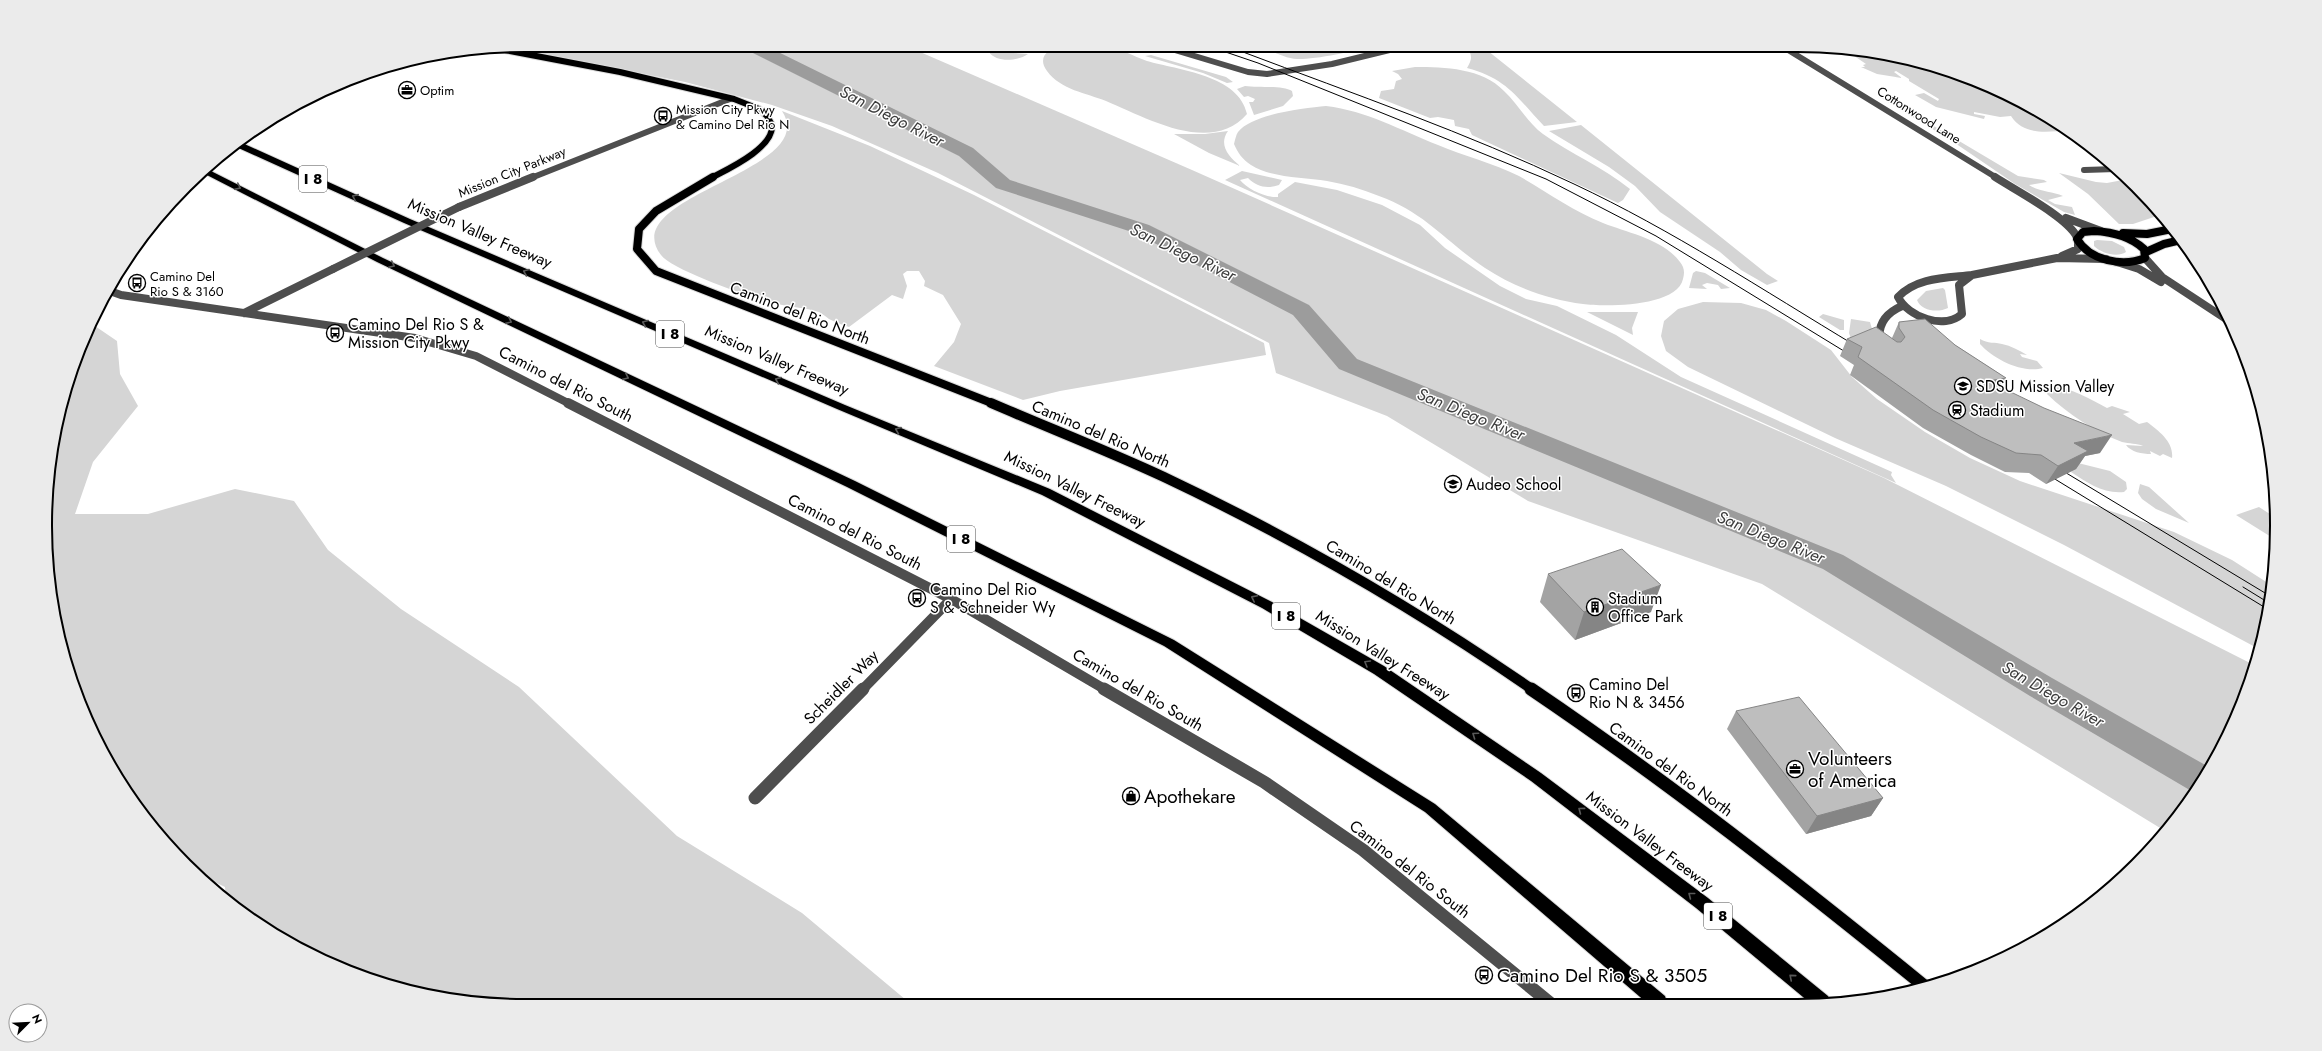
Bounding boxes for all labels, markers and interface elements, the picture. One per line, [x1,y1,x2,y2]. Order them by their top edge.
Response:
water label: San Diego River [836,79,950,153]
office icon: Optim [397,80,417,100]
place label: Optim [420,81,454,100]
street label: Cottonwood Lane [1873,82,1965,149]
place label: Mission City Pkwy & Camino Del Rio N [676,100,789,134]
bus stop icon: Mission City Pkwy & Camino Del Rio N [653,106,673,126]
street label: Mission City Parkway [455,142,569,202]
road number: I 8 [299,166,327,192]
one-way arrow [234,182,241,190]
street label: Mission Valley Freeway [404,192,557,274]
one-way arrow [351,194,358,202]
water label: San Diego River [1126,217,1241,288]
one-way arrow [387,260,395,268]
place label: Camino Del Rio S & 3160 [150,267,224,301]
one-way arrow [523,269,530,277]
bus stop icon: Camino Del Rio S & 3160 [127,273,147,293]
street label: Camino del Rio North [727,276,873,350]
place label: Camino Del Rio S & Mission City Pkwy [348,313,484,354]
one-way arrow [505,316,512,324]
street label: Mission Valley Freeway [701,319,854,401]
one-way arrow [642,320,649,328]
road number: I 8 [656,321,684,347]
bus stop icon: Camino Del Rio S & Mission City Pkwy [325,323,345,343]
street label: Camino del Rio South [495,340,637,428]
one-way arrow [622,372,630,380]
place label: SDSU Mission Valley [1976,375,2115,398]
school or university icon: SDSU Mission Valley [1953,376,1973,396]
one-way arrow [774,377,782,385]
water label: San Diego River [1413,381,1530,447]
street label: Camino del Rio North [1028,394,1174,474]
place label: Stadium [1970,399,2024,422]
station icon: Stadium [1947,400,1967,420]
one-way arrow [894,427,902,435]
street label: Mission Valley Freeway [1000,445,1150,534]
place label: Audeo School [1466,473,1562,496]
school or university icon: Audeo School [1443,474,1463,494]
street label: Camino del Rio South [784,488,926,576]
water label: San Diego River [1713,504,1830,570]
road number: I 8 [947,526,975,552]
street label: Camino del Rio North [1321,534,1461,630]
place label: Camino Del Rio S & Schneider Wy [930,578,1056,619]
place label: Stadium Office Park [1608,587,1684,628]
bus stop icon: Camino Del Rio S & Schneider Wy [907,588,927,608]
one-way arrow [1251,595,1258,603]
building icon: Stadium Office Park [1585,597,1605,617]
road number: I 8 [1272,603,1300,629]
street label: Mission Valley Freeway [1311,604,1455,706]
street label: Camino del Rio South [1068,643,1208,737]
street label: Scheidler Way [798,644,884,730]
water label: San Diego River [1997,655,2110,734]
one-way arrow [1363,661,1371,668]
place label: Camino Del Rio N & 3456 [1589,673,1685,714]
bus stop icon: Camino Del Rio N & 3456 [1566,683,1586,703]
street label: Camino del Rio North [1604,716,1738,822]
one-way arrow [1472,732,1479,740]
place label: Volunteers of America [1808,745,1896,794]
office icon: Volunteers of America [1785,759,1805,779]
place label: Apothekare [1144,783,1236,810]
street label: Mission Valley Freeway [1581,785,1719,897]
shop icon: Apothekare [1121,786,1141,806]
one-way arrow [1578,808,1585,815]
street label: Camino del Rio South [1345,814,1475,924]
one-way arrow [1689,892,1696,899]
road number: I 8 [1704,903,1732,929]
place label: Camino Del Rio S & 3505 [1497,962,1707,989]
bus stop icon: Camino Del Rio S & 3505 [1474,965,1494,985]
one-way arrow [1789,974,1797,981]
north arrow [8,1003,48,1043]
text: N [28,1012,46,1026]

